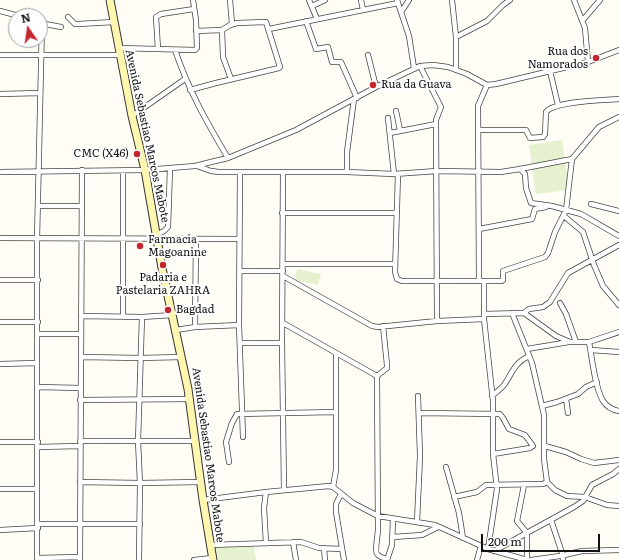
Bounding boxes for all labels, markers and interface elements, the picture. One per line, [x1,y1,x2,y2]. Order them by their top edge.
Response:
north arrow [8,8,48,48]
text: N [19,8,32,26]
place label: Rua dos Namorados [528,45,588,71]
street label: Avenida Sebastiao Marcos Mabote [122,48,172,224]
marker: Rua dos Namorados [591,53,601,63]
place label: Rua da Guava [381,78,451,92]
marker: Rua da Guava [368,80,378,90]
place label: CMC (X46) [73,147,129,161]
marker: CMC (X46) [132,149,142,159]
place label: Farmacia Magoanine [148,233,207,259]
marker: Farmacia Magoanine [135,241,145,251]
marker: Padaria e Pastelaria ZAHRA [158,260,168,270]
place label: Padaria e Pastelaria ZAHRA [116,271,210,297]
place label: Bagdad [176,303,214,317]
marker: Bagdad [163,305,173,315]
street label: Avenida Sebastiao Marcos Mabote [189,367,227,543]
scale bar [483,526,602,552]
text: 200 m [488,532,522,550]

